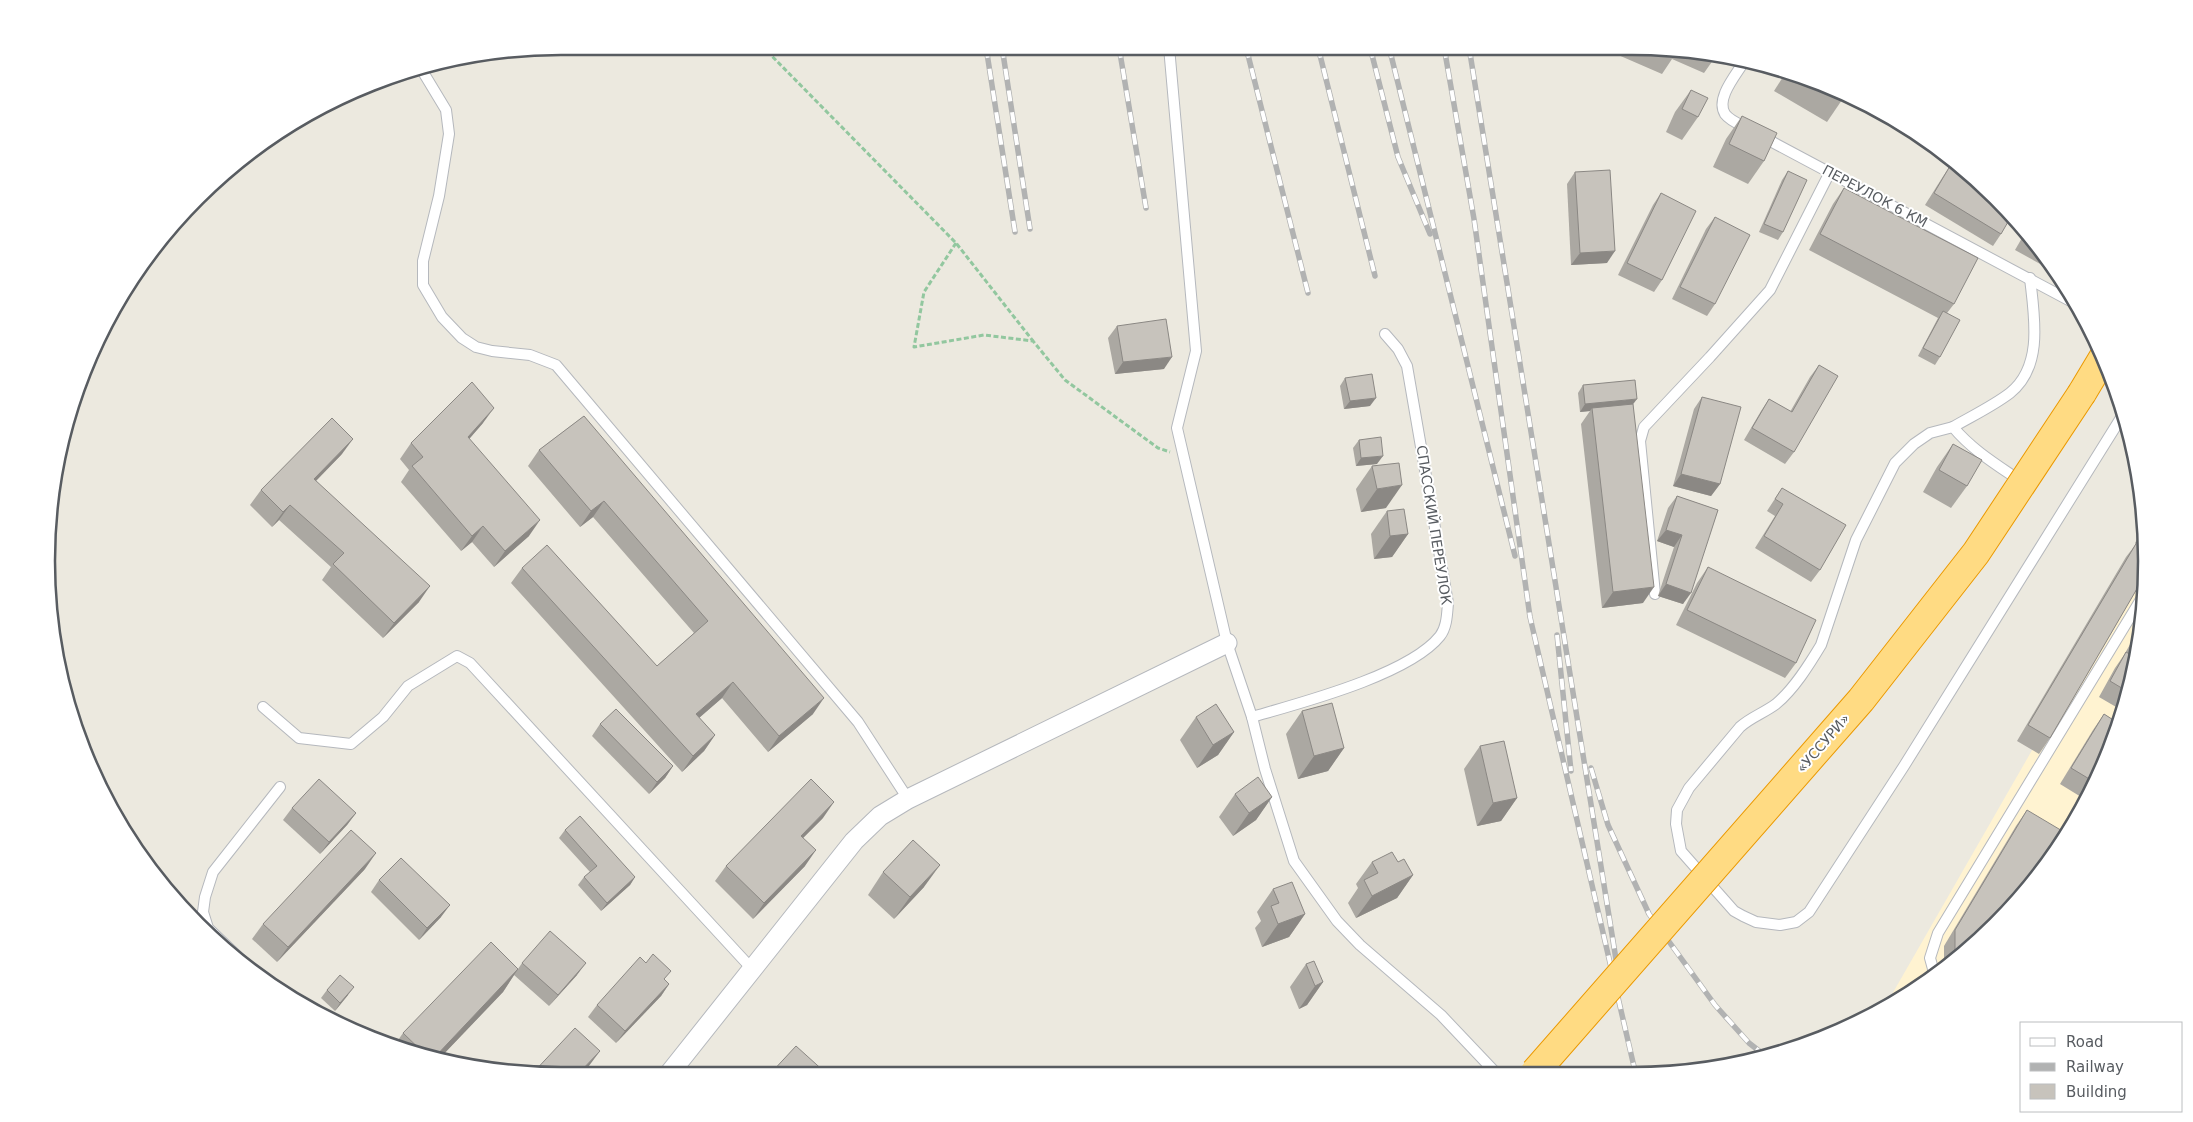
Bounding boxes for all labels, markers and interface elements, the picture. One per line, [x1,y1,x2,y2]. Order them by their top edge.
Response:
street label: ПЕРЕУЛОК 6 КМ [1820,162,1930,230]
street label: СПАССКИЙ ПЕРЕУЛОК [1413,444,1456,606]
street label: «УССУРИ» [1793,710,1853,776]
legend [2020,1022,2183,1112]
text: Road [2066,1033,2104,1051]
text: Railway [2066,1058,2124,1076]
text: Building [2066,1083,2127,1101]

